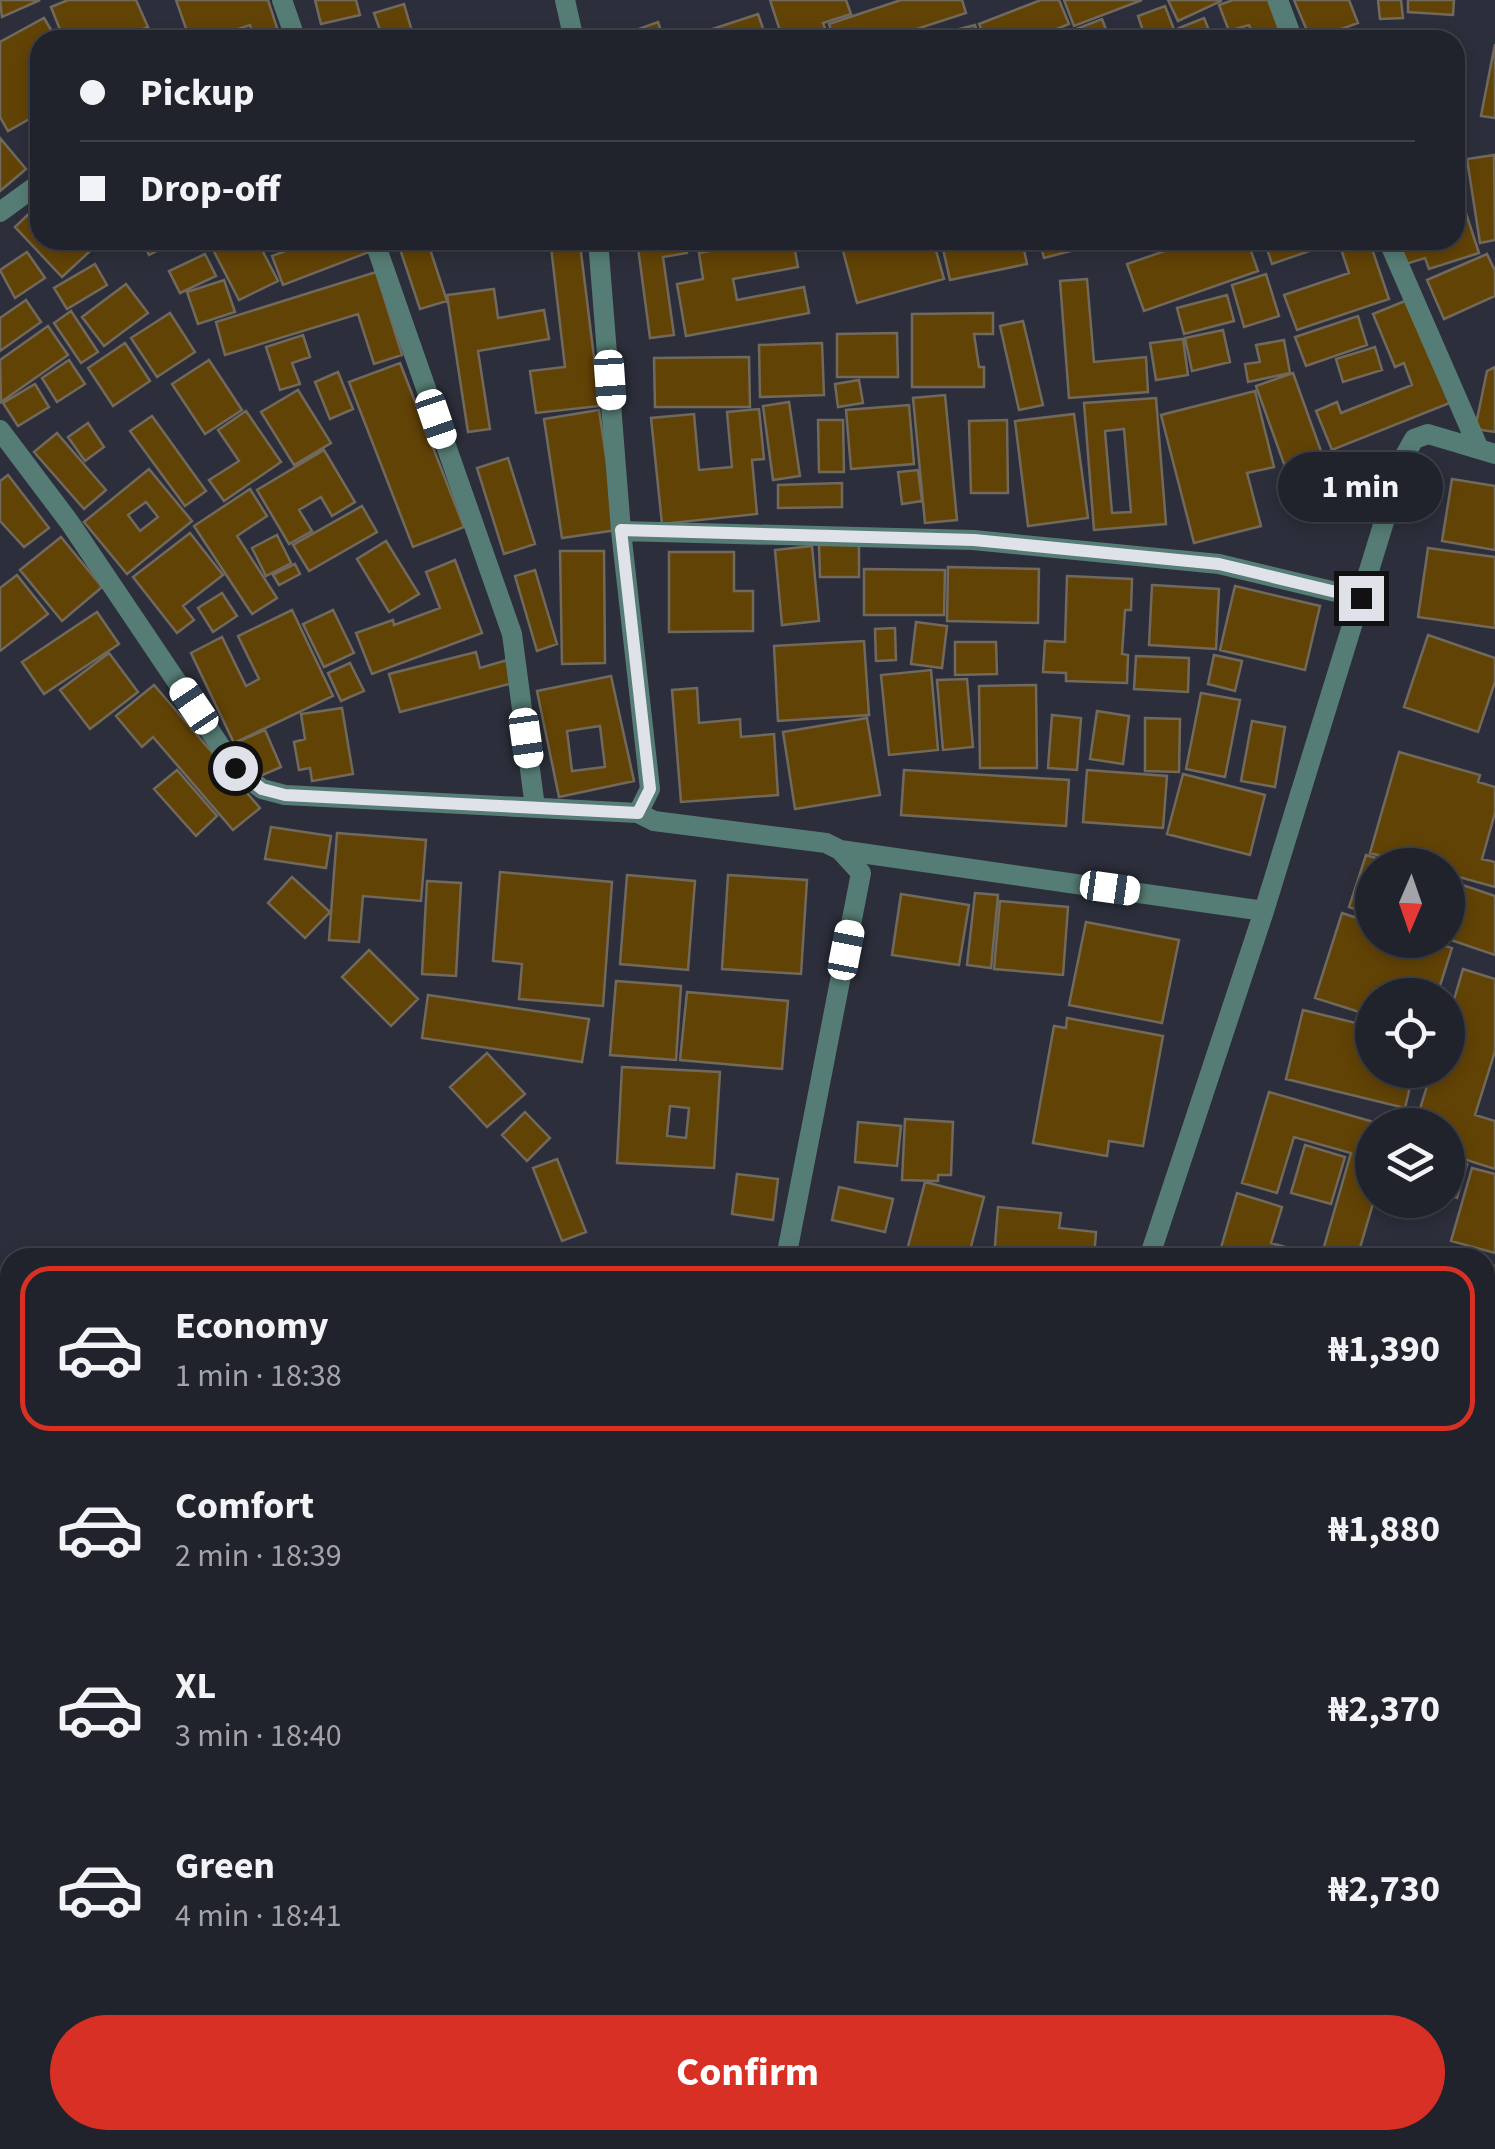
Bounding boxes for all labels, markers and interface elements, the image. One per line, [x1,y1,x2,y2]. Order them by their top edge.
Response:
text: Pickup [140,66,254,120]
text: Drop-off [140,162,280,216]
car [593,349,627,411]
car [412,386,460,452]
callout: 1 min [1278,453,1444,523]
text: 1 min [1322,464,1399,510]
route end [1339,576,1384,621]
car [165,673,223,739]
car [507,706,545,770]
route start [213,746,258,791]
north arrow [1355,848,1465,958]
map controls [1355,848,1465,1218]
car [1078,869,1142,907]
car [826,918,866,982]
button: locate [1355,978,1465,1088]
button: layers [1355,1108,1465,1218]
text: Economy [175,1299,328,1353]
icon: car [55,1304,145,1394]
text: ₦1,390 [1328,1322,1440,1376]
text: 1 min · 18:38 [175,1353,342,1399]
text: Comfort [175,1479,314,1533]
icon: car [55,1484,145,1574]
text: ₦1,880 [1328,1502,1440,1556]
text: 2 min · 18:39 [175,1533,342,1579]
text: XL [175,1659,216,1713]
icon: car [55,1664,145,1754]
text: ₦2,370 [1328,1682,1440,1736]
text: 3 min · 18:40 [175,1713,342,1759]
text: Green [175,1839,275,1893]
icon: car [55,1844,145,1934]
text: ₦2,730 [1328,1862,1440,1916]
text: 4 min · 18:41 [175,1893,342,1939]
button: Confirm [50,2015,1445,2130]

